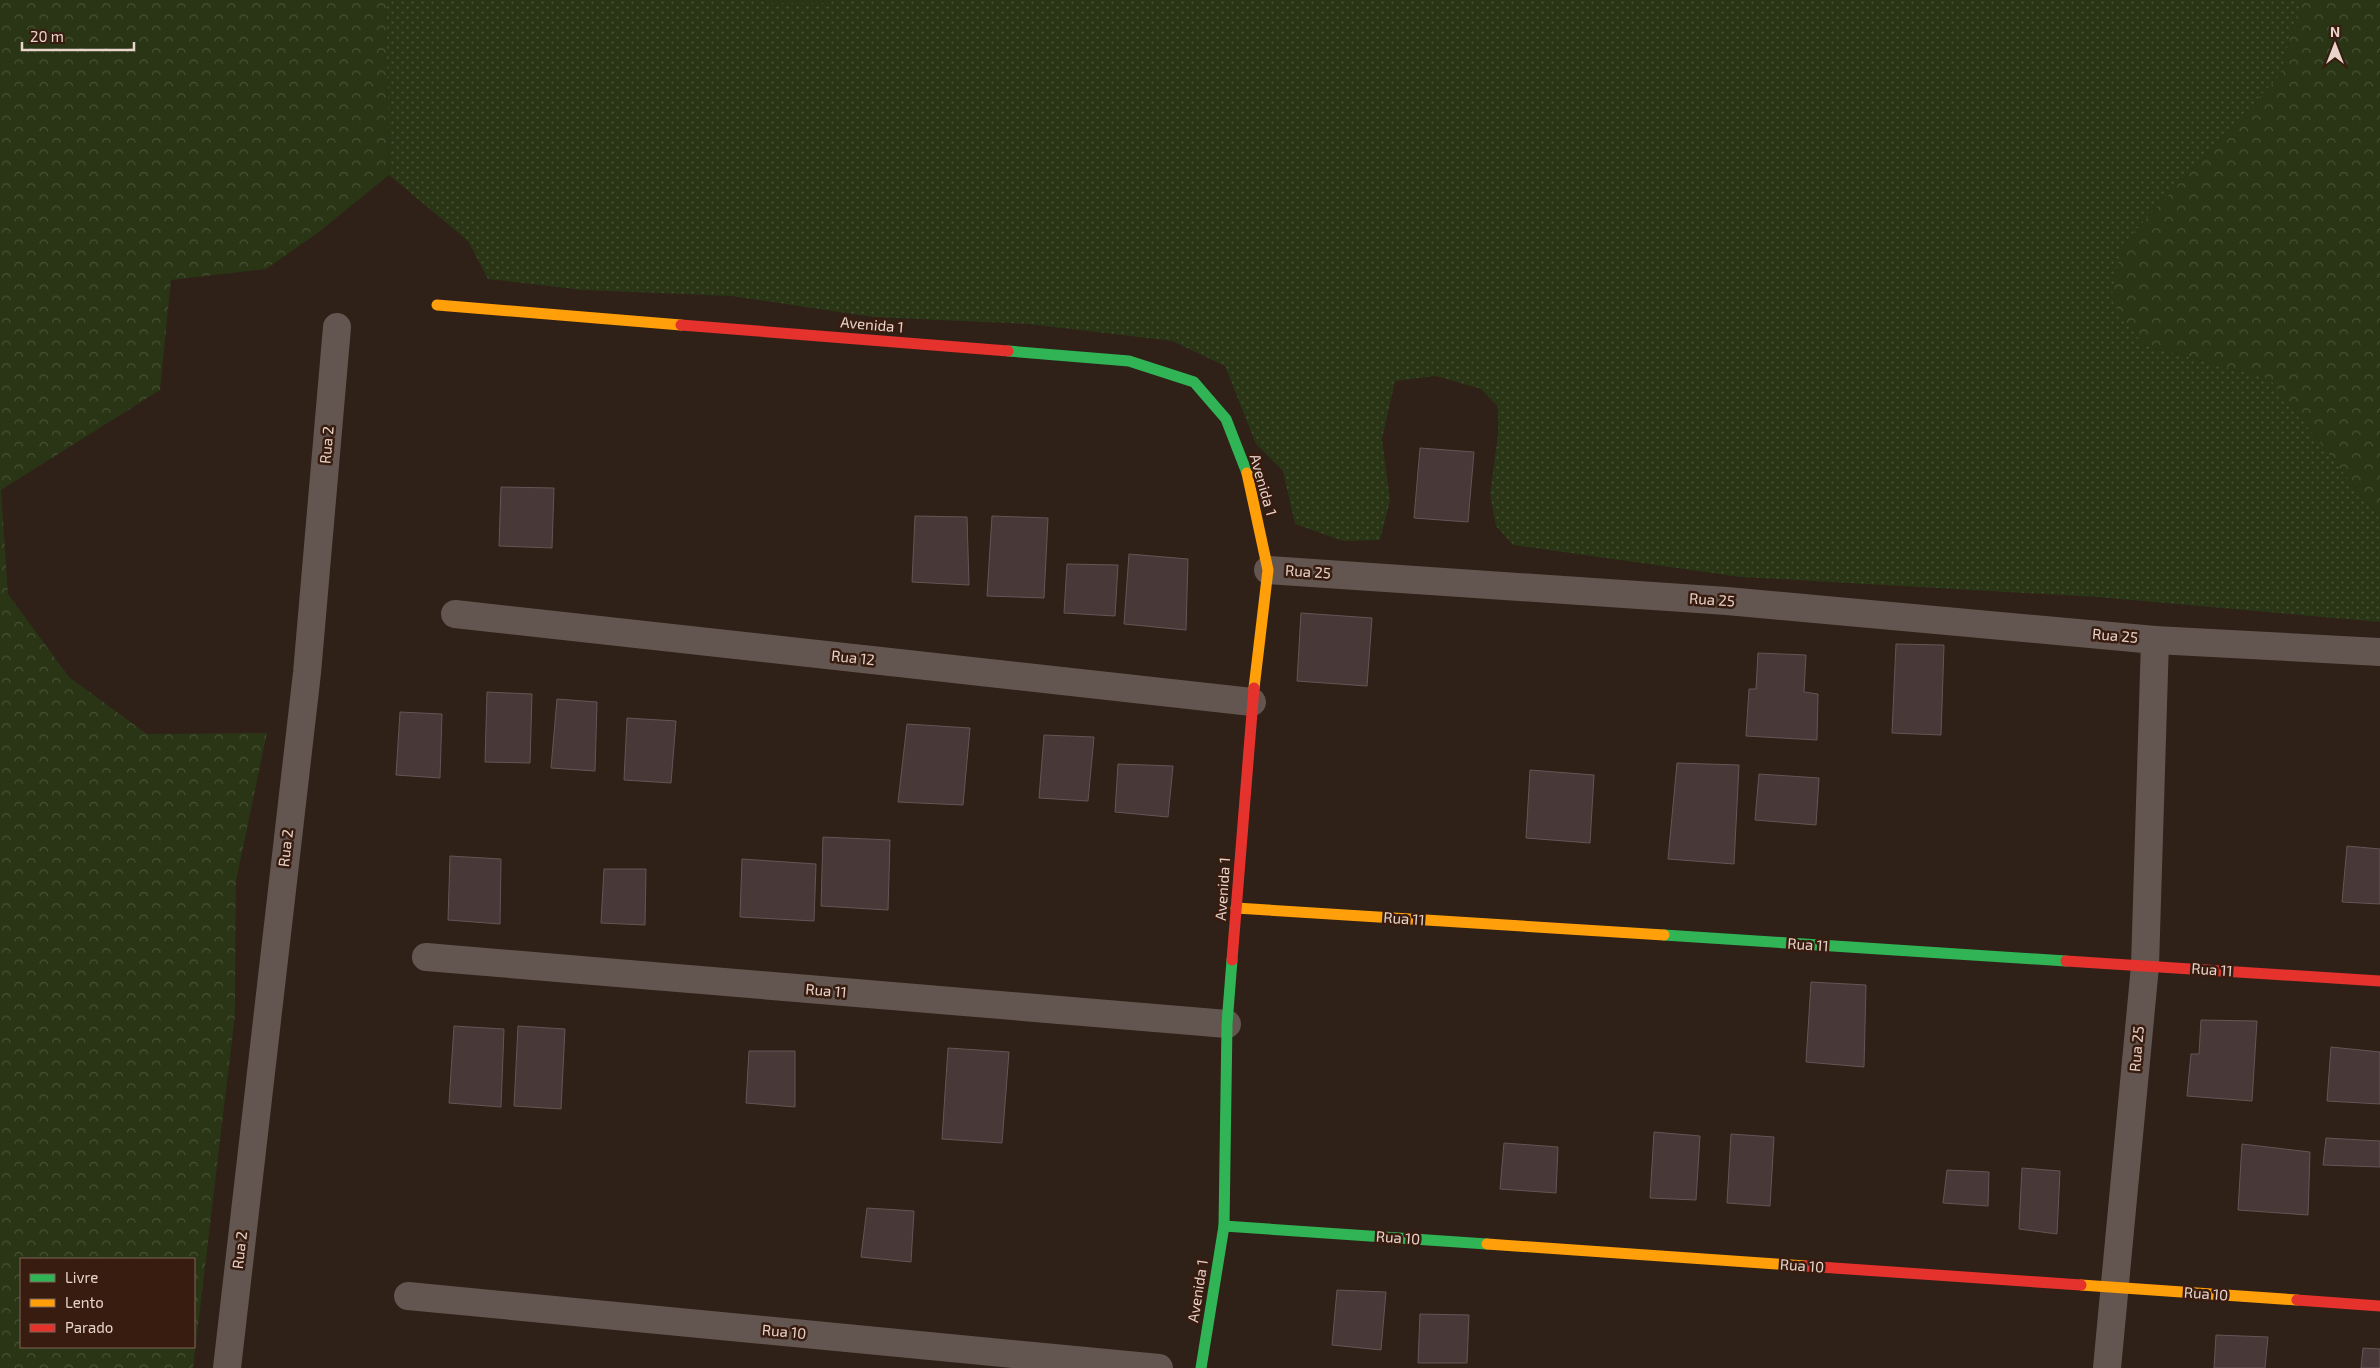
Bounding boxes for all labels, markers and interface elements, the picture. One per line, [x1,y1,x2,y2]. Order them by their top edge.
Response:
scale bar [22,20,135,52]
north arrow [2310,20,2360,70]
text: N [2330,23,2340,40]
text: 20 m [30,27,64,45]
street label: Avenida 1 [840,312,905,336]
street label: Rua 2 [315,425,337,465]
street label: Avenida 1 [1247,452,1281,518]
street label: Rua 25 [1285,560,1332,582]
street label: Rua 25 [1689,588,1736,610]
street label: Rua 25 [2091,624,2139,646]
street label: Rua 12 [830,646,876,668]
street label: Rua 2 [274,828,296,868]
street label: Avenida 1 [1211,857,1233,921]
street label: Rua 11 [1383,908,1425,928]
street label: Rua 11 [1787,934,1829,954]
street label: Rua 11 [2191,959,2233,979]
street label: Rua 11 [805,979,847,1001]
street label: Rua 25 [2125,1025,2147,1073]
street label: Rua 10 [1375,1226,1421,1248]
street label: Rua 2 [228,1230,250,1270]
street label: Rua 10 [1779,1254,1825,1276]
legend [20,1258,195,1348]
street label: Avenida 1 [1183,1258,1211,1324]
text: Livre [65,1268,98,1286]
street label: Rua 10 [2183,1282,2229,1304]
text: Lento [65,1293,104,1311]
text: Parado [65,1318,113,1336]
street label: Rua 10 [761,1320,807,1342]

